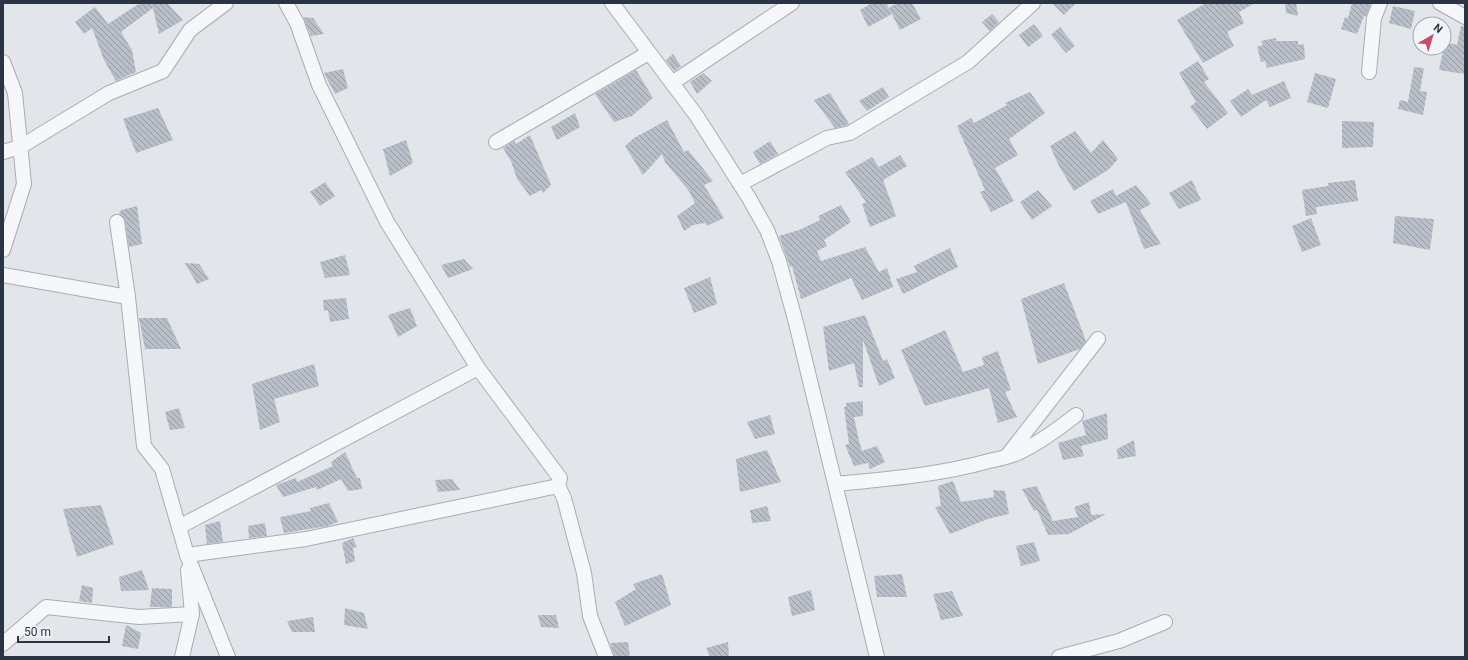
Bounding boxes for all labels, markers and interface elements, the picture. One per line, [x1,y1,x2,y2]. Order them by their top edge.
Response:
north arrow [1412,16,1452,56]
text: N [1431,21,1445,36]
scale bar [18,618,109,644]
text: 50 m [24,625,51,639]

